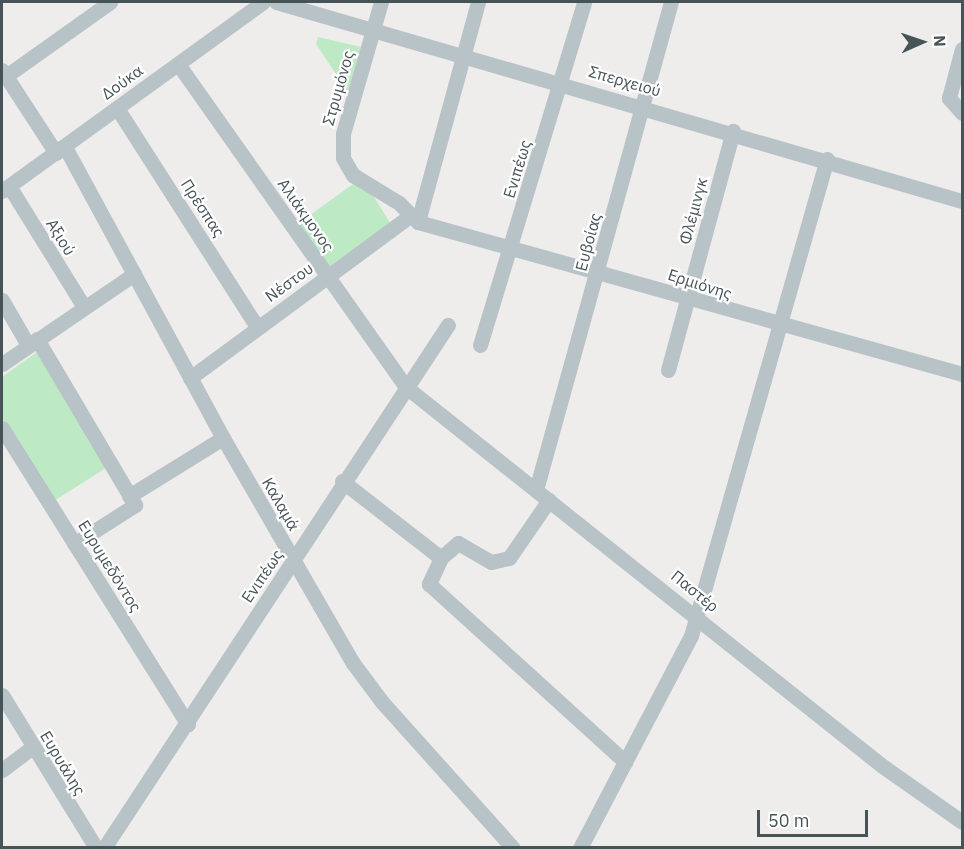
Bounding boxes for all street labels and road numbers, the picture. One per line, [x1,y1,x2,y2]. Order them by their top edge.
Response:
street label: Στρυμόνος [318,48,358,128]
street label: Δούκα [97,60,147,104]
street label: Σπερχειού [587,62,663,100]
street label: Ενιπέως [499,138,535,200]
street label: Πρέσπας [177,175,229,241]
street label: Αλιάκμονος [274,175,338,255]
street label: Φλέμινγκ [675,176,711,246]
street label: Ευβοίας [571,211,605,273]
street label: Αξιού [42,215,80,259]
street label: Νέστου [261,258,317,306]
street label: Ερμιόνης [666,265,734,303]
street label: Καλαμά [258,474,304,534]
street label: Ευρυμεδόντος [74,517,146,615]
street label: Ενιπέως [237,546,287,606]
street label: Παστέρ [667,566,723,616]
street label: Ευρυάλης [36,727,90,799]

